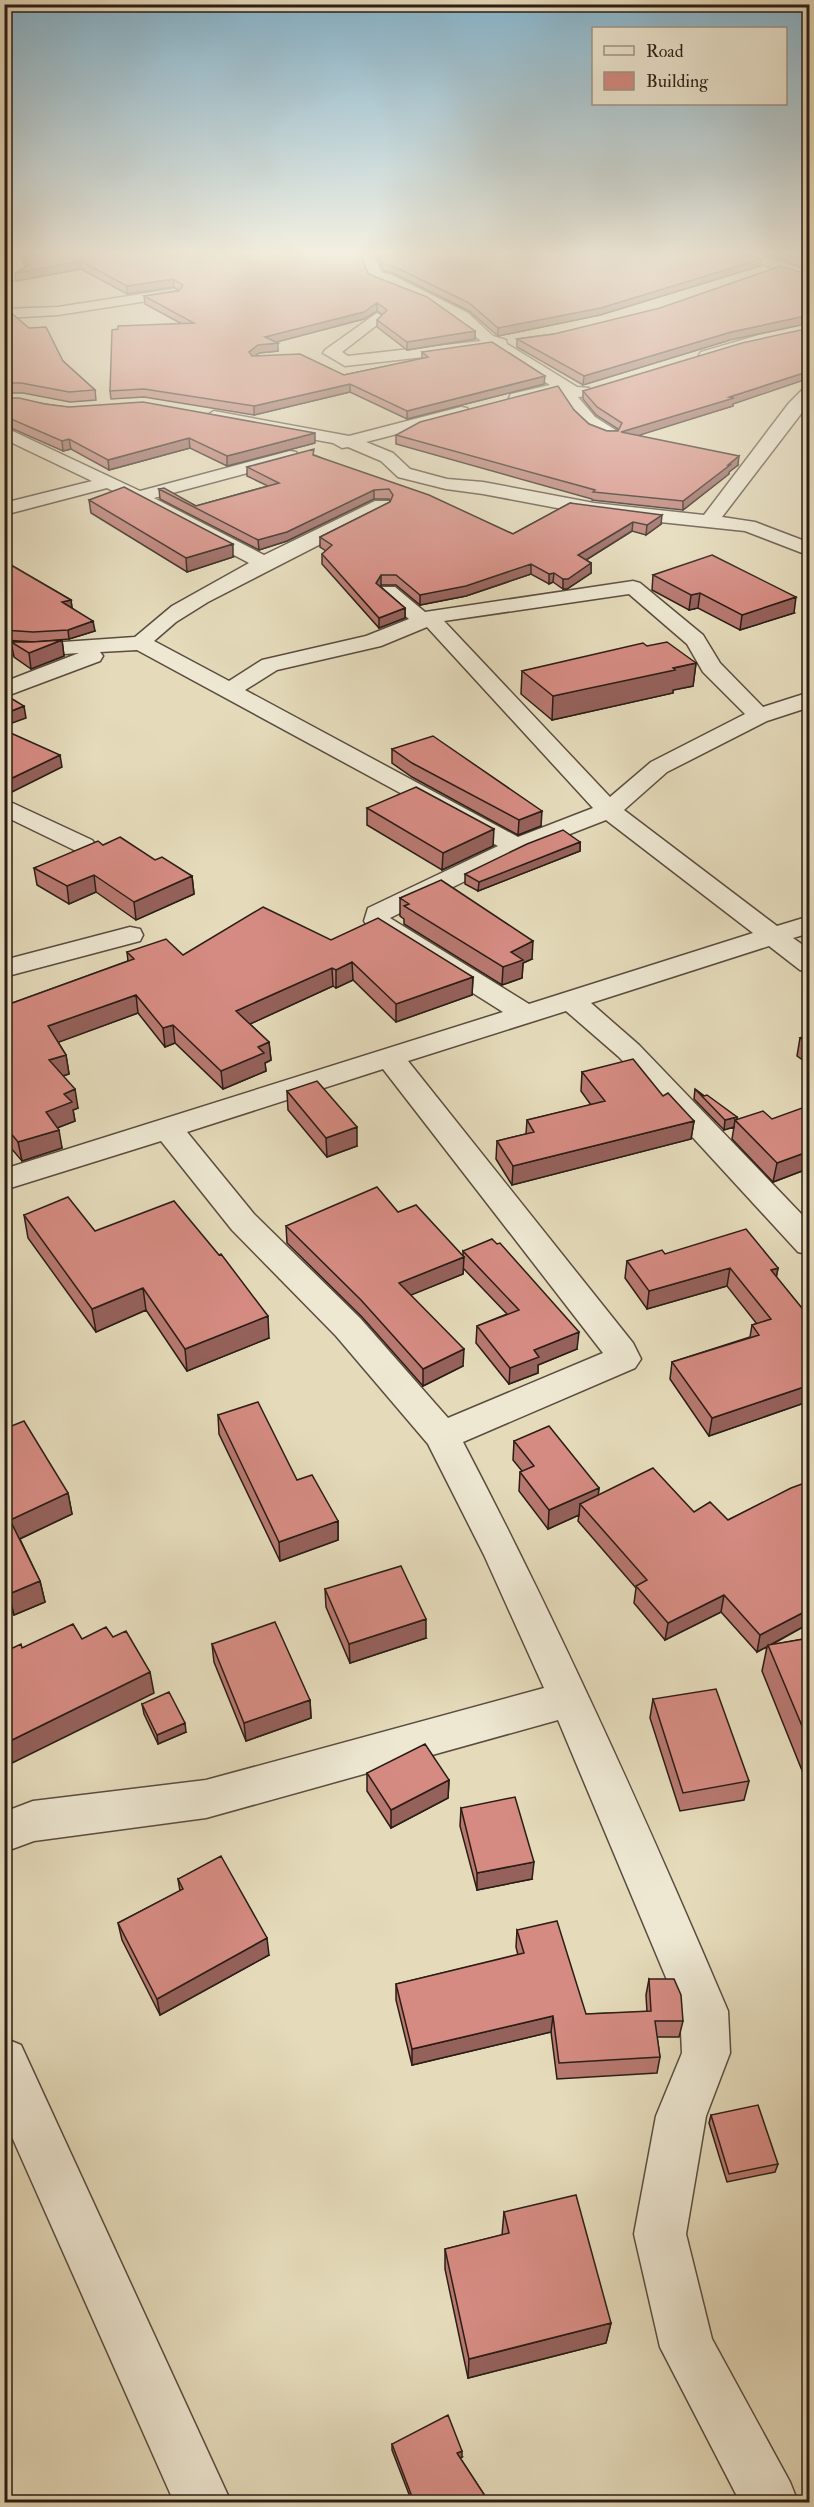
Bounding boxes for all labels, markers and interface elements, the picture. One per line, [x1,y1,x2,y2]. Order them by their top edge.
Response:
legend [592,27,787,105]
text: Road [646,40,684,63]
text: Building [646,70,709,93]

